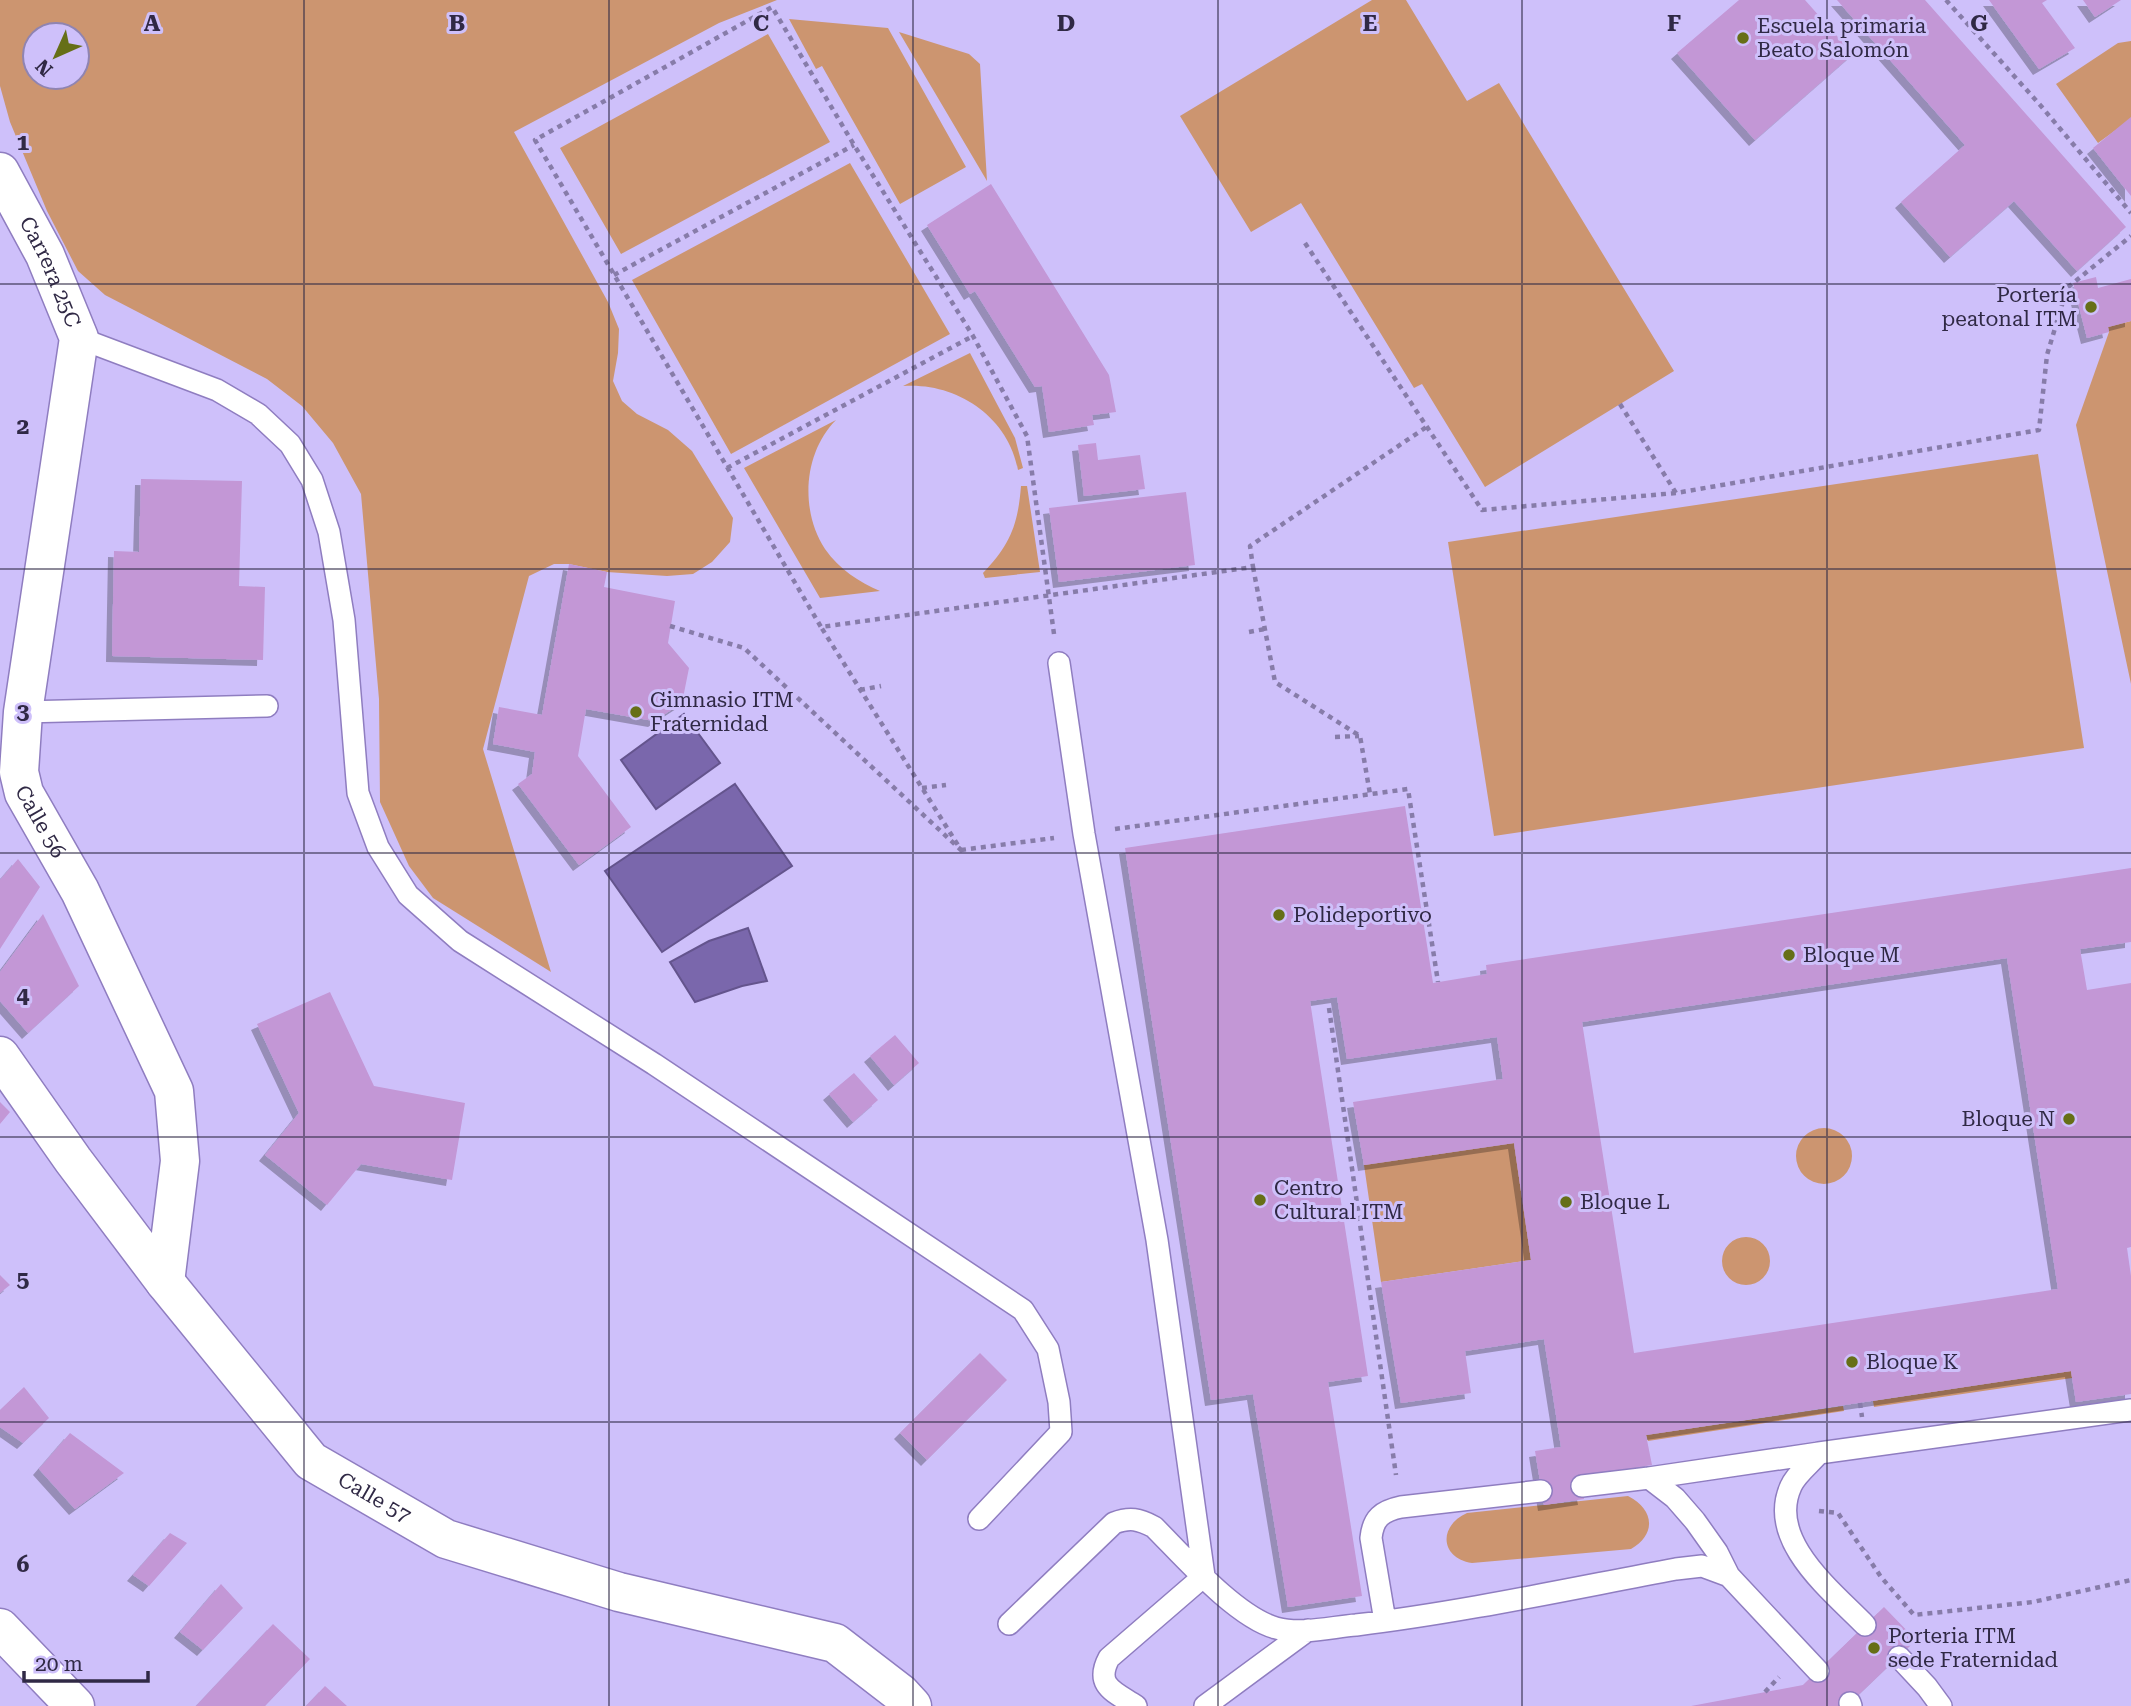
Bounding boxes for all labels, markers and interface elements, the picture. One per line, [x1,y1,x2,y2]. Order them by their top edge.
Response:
text: A [144,10,161,37]
text: B [449,10,465,37]
text: C [753,10,769,37]
text: D [1057,10,1075,37]
text: E [1363,10,1377,37]
text: F [1667,10,1681,37]
text: G [1970,10,1988,37]
place label: Escuela primaria Beato Salomón [1757,14,1927,62]
north arrow [21,21,91,91]
marker: Escuela primaria Beato Salomón [1735,30,1751,46]
text: N [31,54,58,81]
text: 1 [17,129,30,156]
street label: Carrera 25C [15,213,85,331]
place label: Portería peatonal ITM [1941,283,2078,331]
marker: Portería peatonal ITM [2083,299,2099,315]
text: 2 [17,413,29,440]
place label: Gimnasio ITM Fraternidad [650,688,794,736]
text: 3 [17,698,30,725]
marker: Gimnasio ITM Fraternidad [628,704,644,720]
street label: Calle 56 [10,781,71,862]
place label: Polideportivo [1293,903,1432,927]
marker: Polideportivo [1271,907,1287,923]
place label: Bloque M [1803,943,1900,967]
marker: Bloque M [1781,947,1797,963]
text: 4 [17,982,30,1009]
place label: Bloque N [1961,1107,2055,1131]
marker: Bloque N [2061,1111,2077,1127]
place label: Centro Cultural ITM [1274,1176,1403,1224]
place label: Bloque L [1580,1190,1670,1214]
marker: Centro Cultural ITM [1252,1192,1268,1208]
marker: Bloque L [1558,1194,1574,1210]
text: 5 [17,1266,30,1293]
place label: Bloque K [1866,1350,1958,1374]
marker: Bloque K [1844,1354,1860,1370]
street label: Calle 57 [334,1467,415,1528]
text: 6 [17,1551,30,1578]
place label: Porteria ITM sede Fraternidad [1888,1624,2058,1672]
scale bar [24,1640,149,1684]
marker: Porteria ITM sede Fraternidad [1866,1640,1882,1656]
text: 20 m [35,1652,83,1676]

